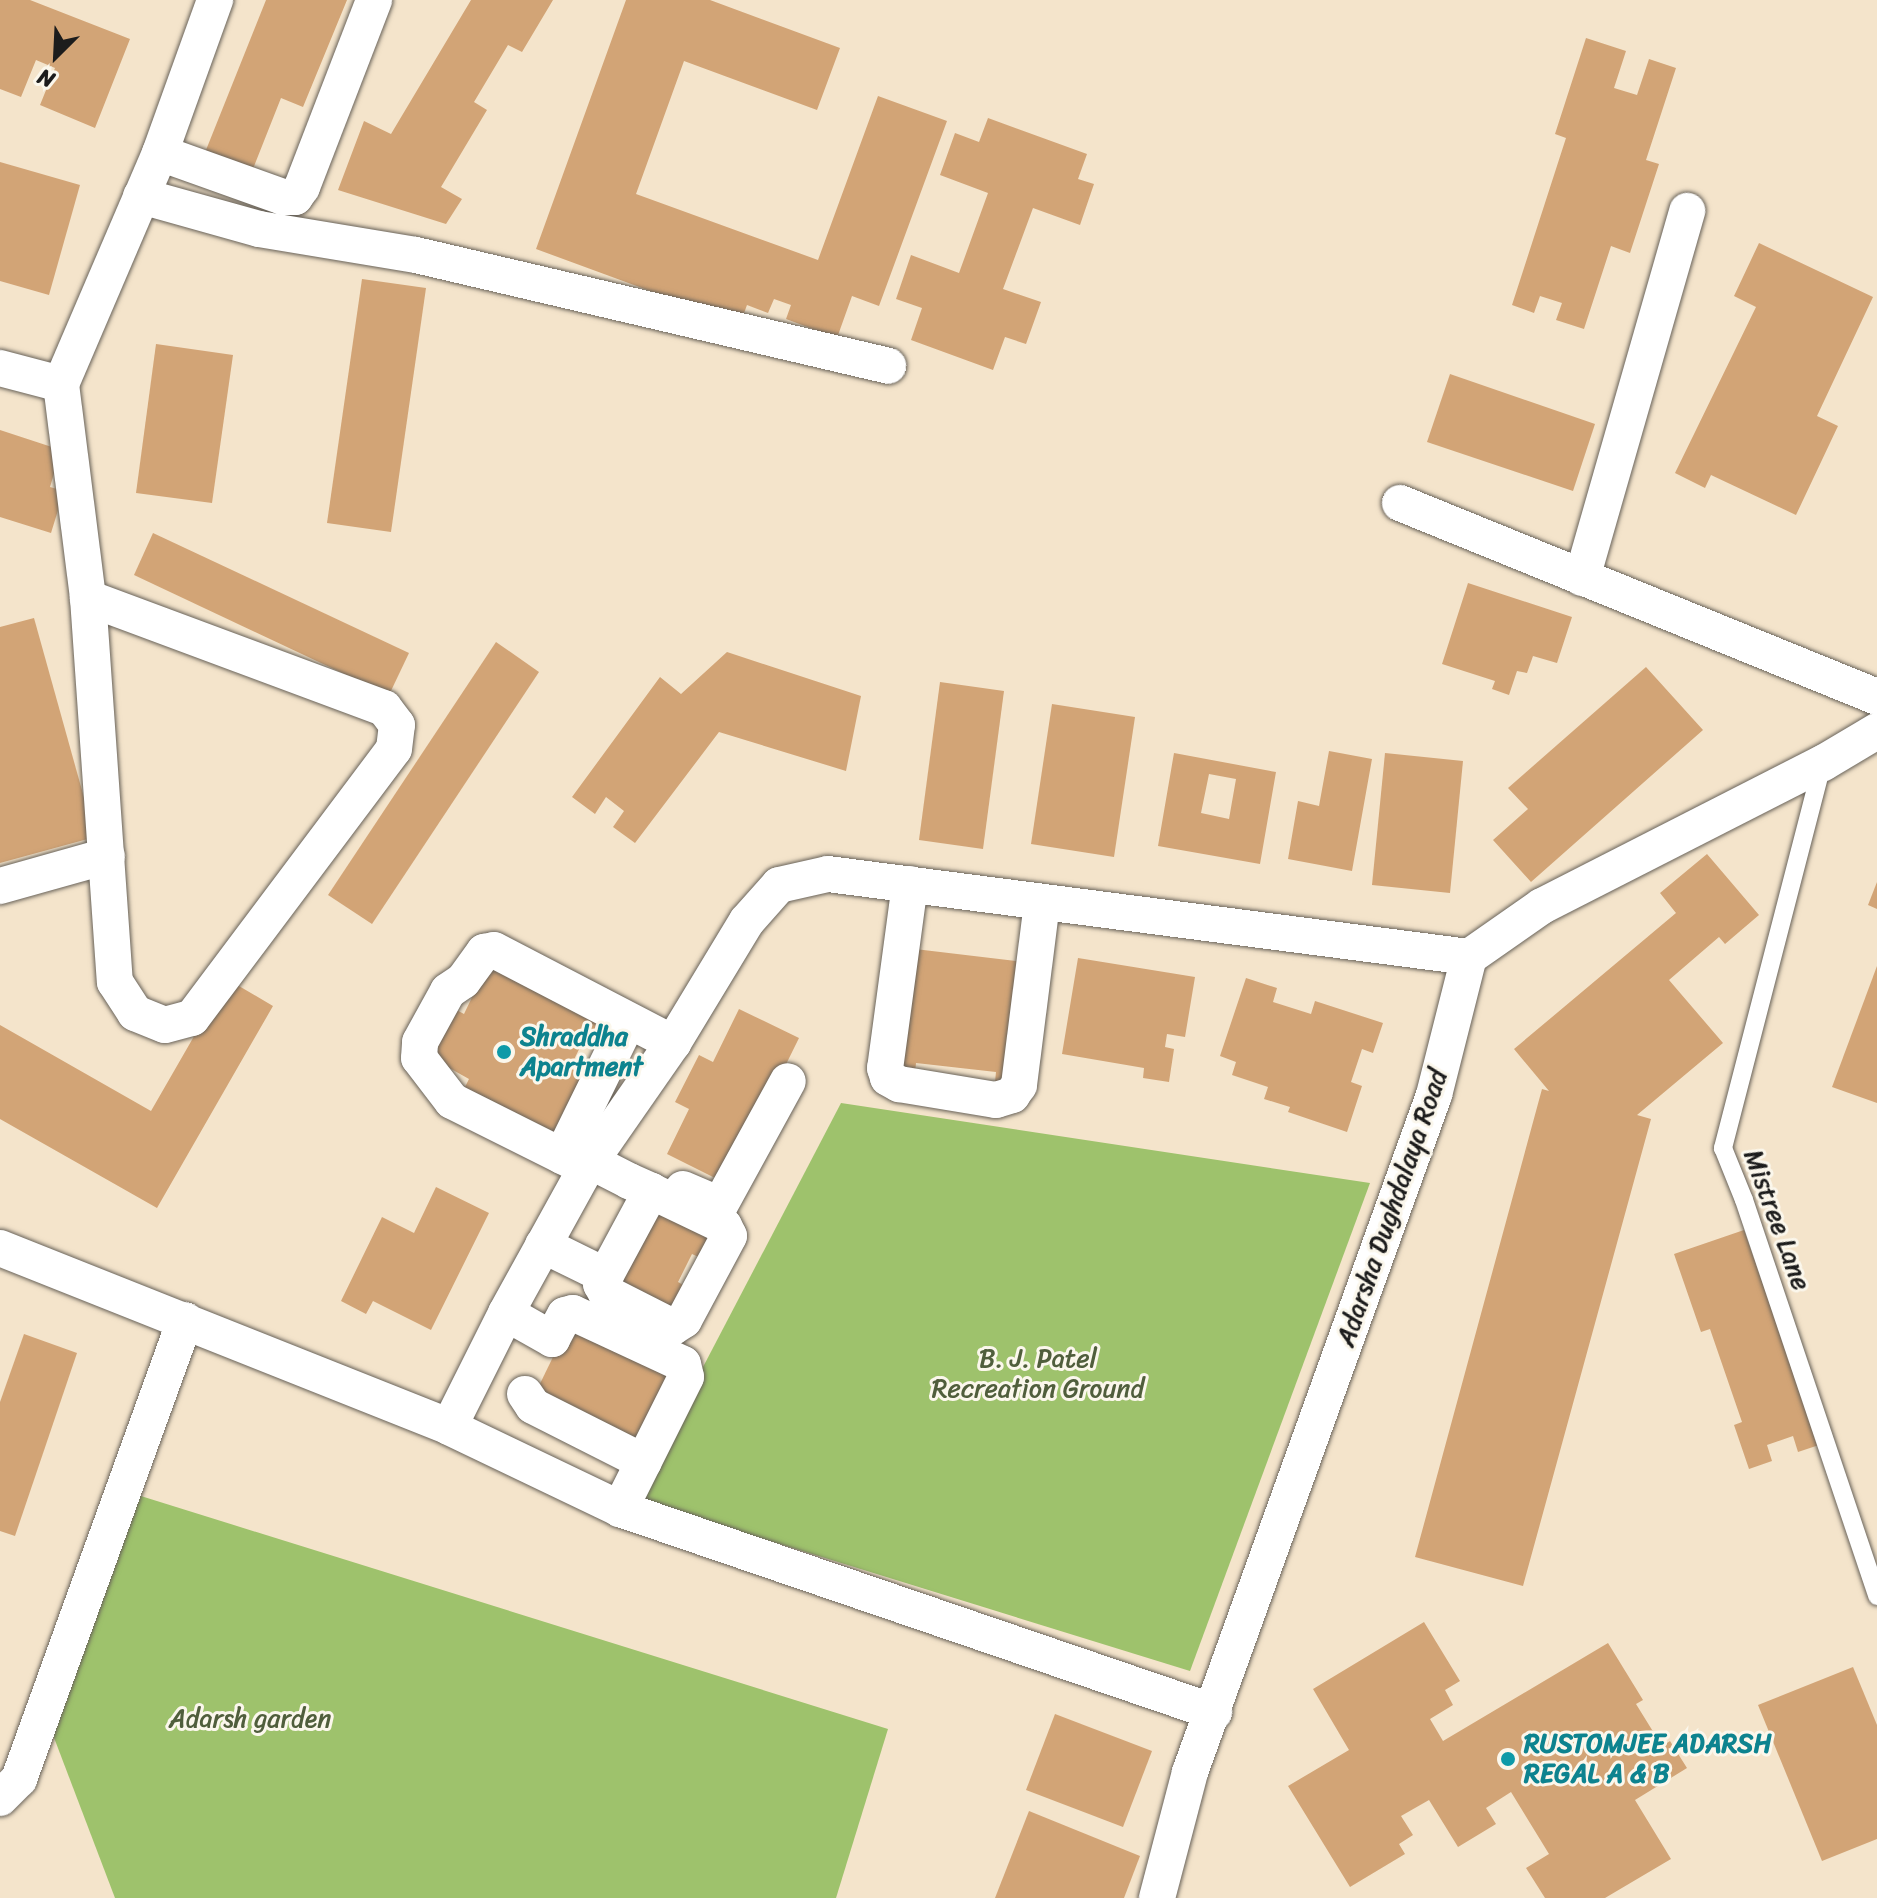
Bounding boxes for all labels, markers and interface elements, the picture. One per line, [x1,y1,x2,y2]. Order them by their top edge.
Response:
north arrow [16,16,96,96]
text: N [31,57,61,99]
place label: Shraddha Apartment [520,1021,643,1082]
marker: Shraddha Apartment [495,1043,513,1061]
street label: Adarsha Dughdalaya Road [1330,1065,1454,1351]
street label: Mistree Lane [1737,1145,1817,1295]
park label: B. J. Patel Recreation Ground [932,1343,1144,1404]
park label: Adarsh garden [168,1703,332,1735]
place label: RUSTOMJEE ADARSH REGAL A & B [1524,1728,1770,1790]
marker: RUSTOMJEE ADARSH REGAL A & B [1499,1750,1517,1768]

